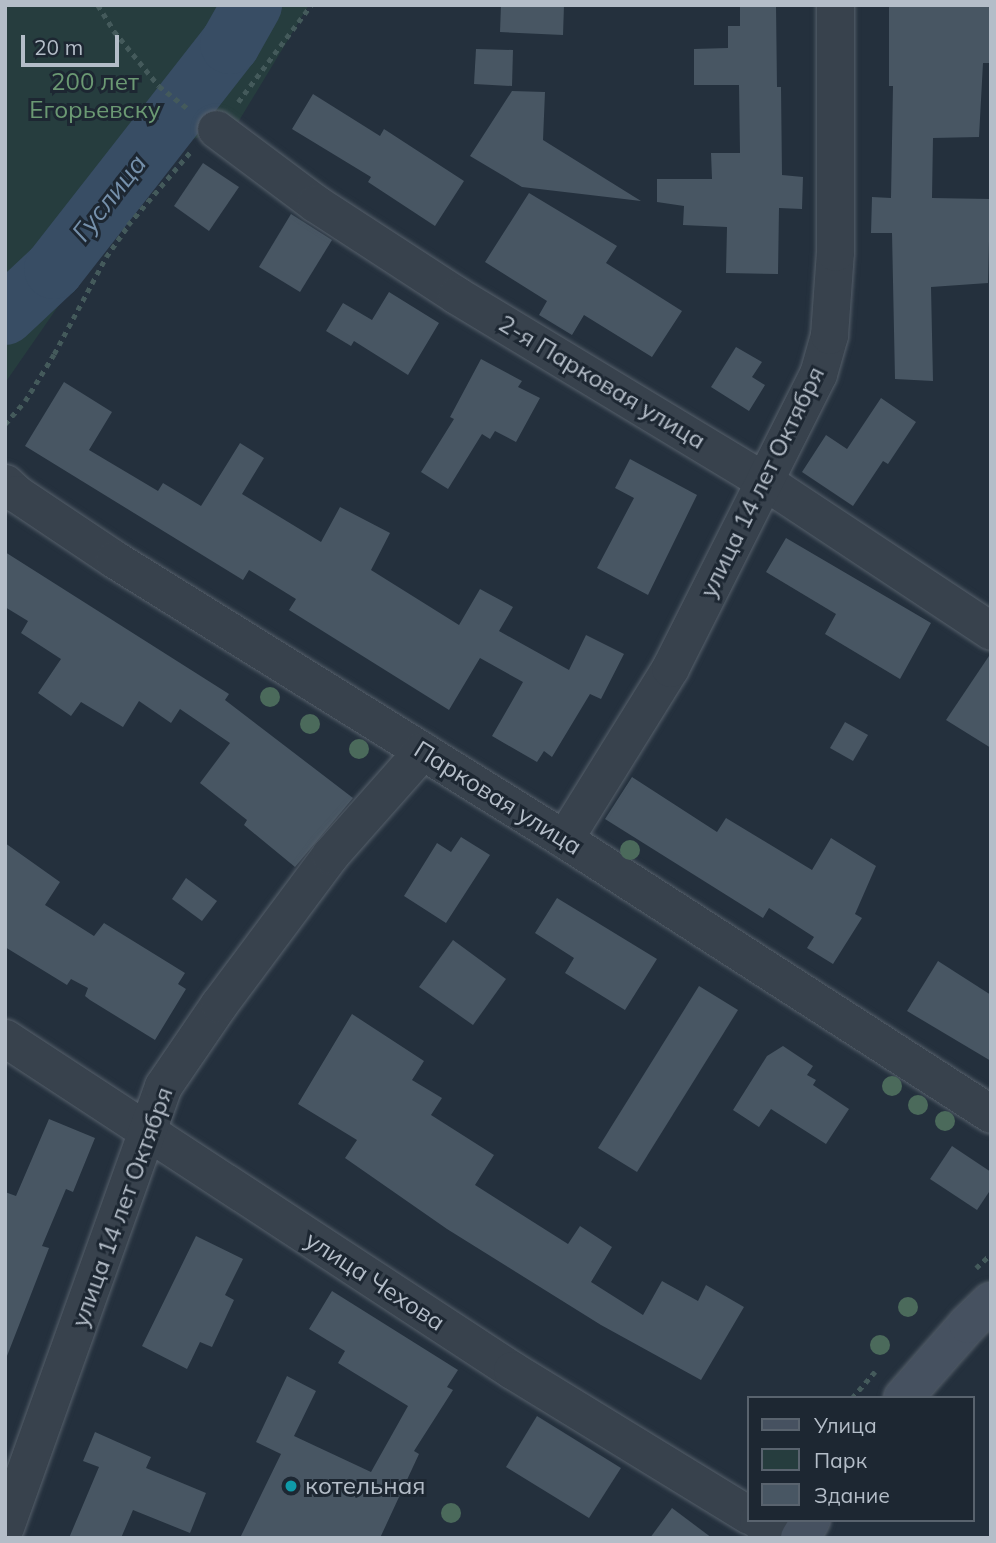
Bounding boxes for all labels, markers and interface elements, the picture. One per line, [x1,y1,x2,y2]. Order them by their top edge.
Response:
scale bar [24,21,122,65]
text: 20 m [34,34,83,60]
park label: 200 лет Егорьевску [29,68,161,124]
water label: Гуслица [65,148,153,248]
street label: 2-я Парковая улица [493,309,711,455]
street label: улица 14 лет Октября [694,362,830,602]
street label: Парковая улица [409,735,587,861]
street label: улица 14 лет Октября [65,1083,179,1331]
street label: улица Чехова [300,1225,450,1337]
legend [748,1396,975,1522]
text: Улица [814,1412,877,1438]
text: Парк [814,1447,867,1473]
place label: котельная [305,1472,425,1500]
marker: котельная [283,1478,299,1494]
text: Здание [814,1482,890,1508]

